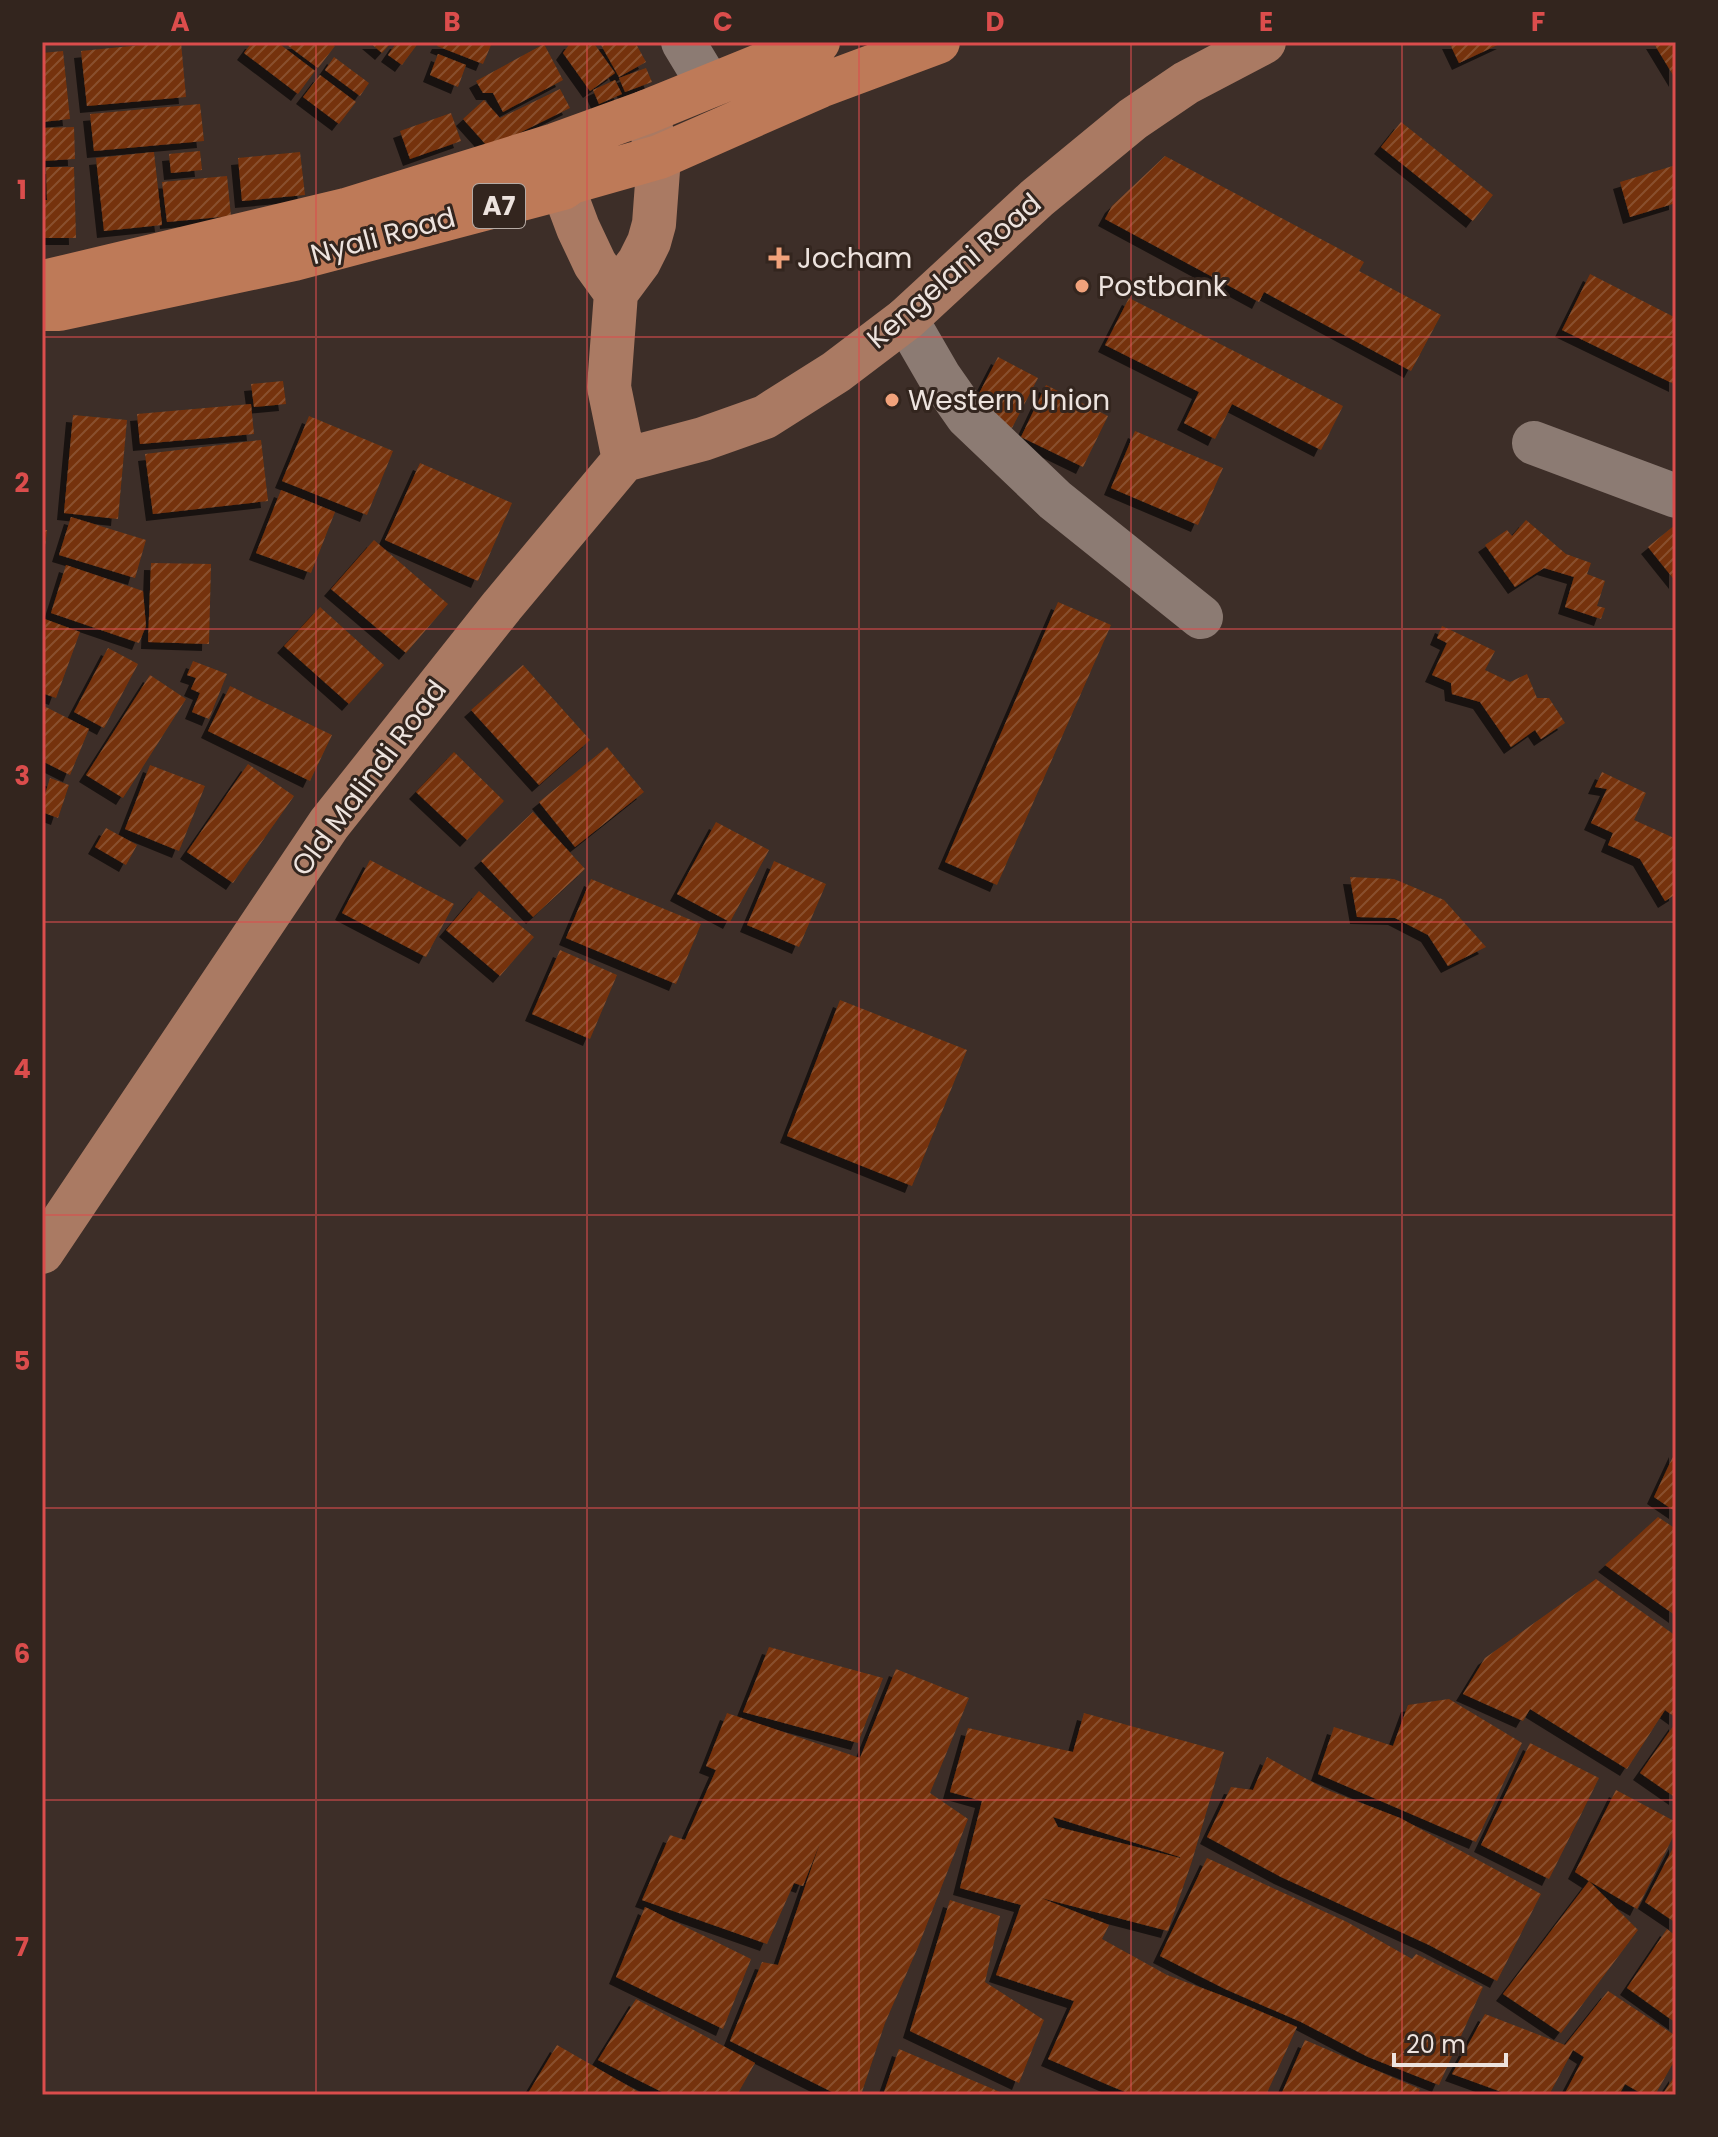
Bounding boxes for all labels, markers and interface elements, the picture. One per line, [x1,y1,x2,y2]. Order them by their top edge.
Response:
text: A [170,4,190,40]
text: B [443,4,461,40]
text: C [713,4,733,40]
text: D [986,4,1005,40]
text: E [1259,4,1273,40]
text: F [1531,4,1545,40]
text: 1 [17,172,27,208]
road number: A7 [473,184,525,228]
street label: Kengelani Road [858,184,1050,358]
street label: Nyali Road [306,198,460,274]
place label: Jocham [797,239,912,278]
marker: Jocham [768,247,790,269]
place label: Postbank [1098,267,1228,306]
marker: Postbank [1073,277,1091,295]
place label: Western Union [908,381,1110,420]
marker: Western Union [883,391,901,409]
text: 2 [15,465,30,501]
street label: Old Malindi Road [282,672,456,884]
text: 3 [14,758,30,794]
text: 4 [13,1051,31,1087]
text: 5 [14,1343,30,1379]
text: 6 [14,1636,30,1672]
text: 7 [15,1929,29,1965]
scale bar [1394,2017,1506,2067]
text: 20 m [1406,2028,1466,2061]

